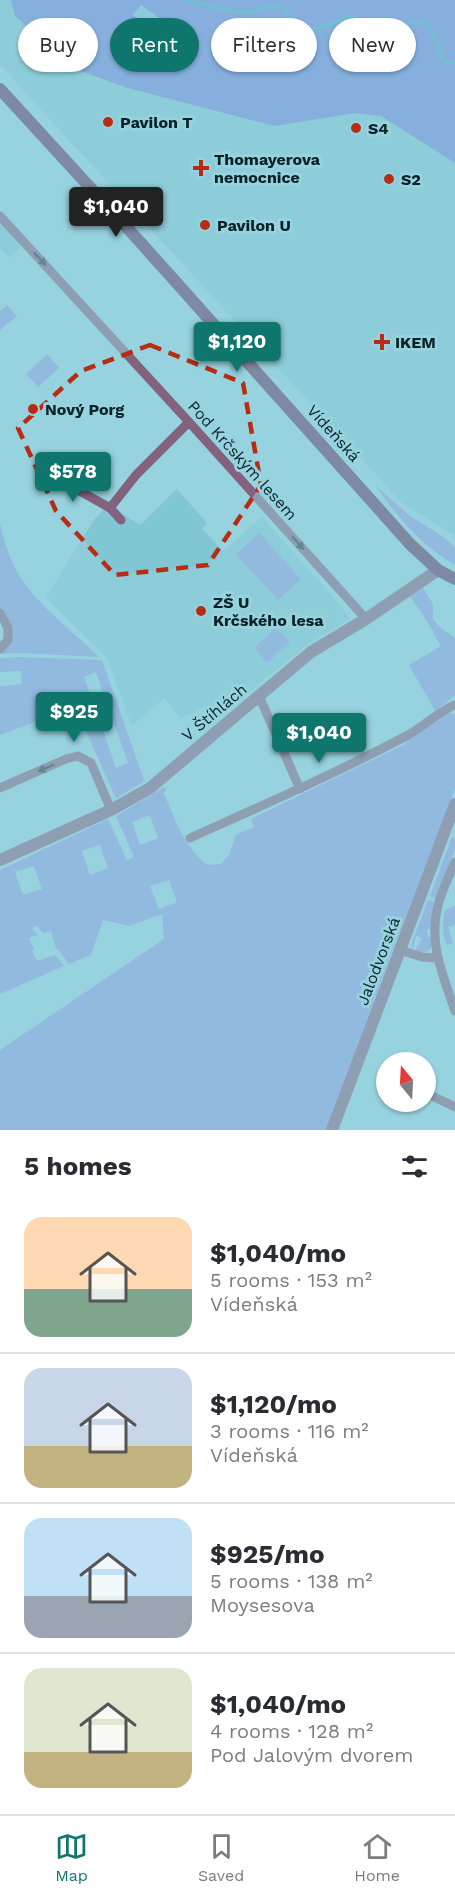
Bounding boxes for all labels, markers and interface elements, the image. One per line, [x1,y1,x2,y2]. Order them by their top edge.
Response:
chip: Buy [18,18,98,72]
chip: Rent [110,18,199,72]
chip: Filters [211,18,317,72]
chip: New [329,18,416,72]
place label: Pavilon T [120,113,193,132]
marker: Pavilon T [101,115,115,129]
place label: S4 [368,119,389,138]
marker: S4 [349,121,363,135]
place label: Thomayerova nemocnice [214,150,321,187]
marker: Thomayerova nemocnice [192,159,210,177]
place label: S2 [401,170,421,189]
marker: S2 [382,172,396,186]
pin: $1,040 [67,187,165,238]
text: $1,040 [83,194,149,218]
place label: Pavilon U [217,216,291,235]
marker: Pavilon U [198,218,212,232]
one-way arrow [33,251,46,266]
pin: $1,120 [188,322,286,373]
text: $1,120 [208,329,266,353]
marker: IKEM [373,333,391,351]
place label: IKEM [395,333,436,352]
street label: Pod Krčským lesem [184,397,301,524]
place label: Nový Porg [45,400,124,419]
street label: Vídeňská [303,401,364,466]
marker: Nový Porg [26,402,40,416]
pin: $578 [37,452,109,503]
text: $578 [49,459,97,483]
one-way arrow [291,535,304,550]
place label: ZŠ U Krčského lesa [213,593,324,630]
marker: ZŠ U Krčského lesa [194,604,208,618]
street label: V Štíhlách [178,680,251,745]
pin: $925 [38,692,110,743]
text: $925 [50,699,98,723]
pin: $1,040 [270,713,368,764]
text: $1,040 [286,720,352,744]
one-way arrow [36,763,54,773]
street label: Jalodvorská [353,914,404,1008]
north arrow [376,1052,436,1112]
map controls [376,1052,436,1112]
icon: filters [398,1150,431,1183]
text: 5 homes [24,1151,132,1181]
text: $1,040/mo [210,1238,346,1268]
icon: home [72,1241,144,1313]
text: 5 rooms · 153 m² [210,1268,372,1292]
text: Vídeňská [210,1292,298,1316]
text: $1,120/mo [210,1389,337,1419]
icon: home [72,1392,144,1464]
text: 3 rooms · 116 m² [210,1419,369,1443]
text: Vídeňská [210,1443,298,1467]
text: $925/mo [210,1539,325,1569]
icon: home [72,1542,144,1614]
text: 5 rooms · 138 m² [210,1569,373,1593]
text: Moysesova [210,1593,315,1617]
text: $1,040/mo [210,1689,346,1719]
icon: home [72,1692,144,1764]
text: 4 rooms · 128 m² [210,1719,373,1743]
text: Pod Jalovým dvorem [210,1743,413,1767]
tab: Map [55,1830,88,1885]
tab: Saved [198,1830,244,1885]
tab: Home [354,1830,400,1885]

